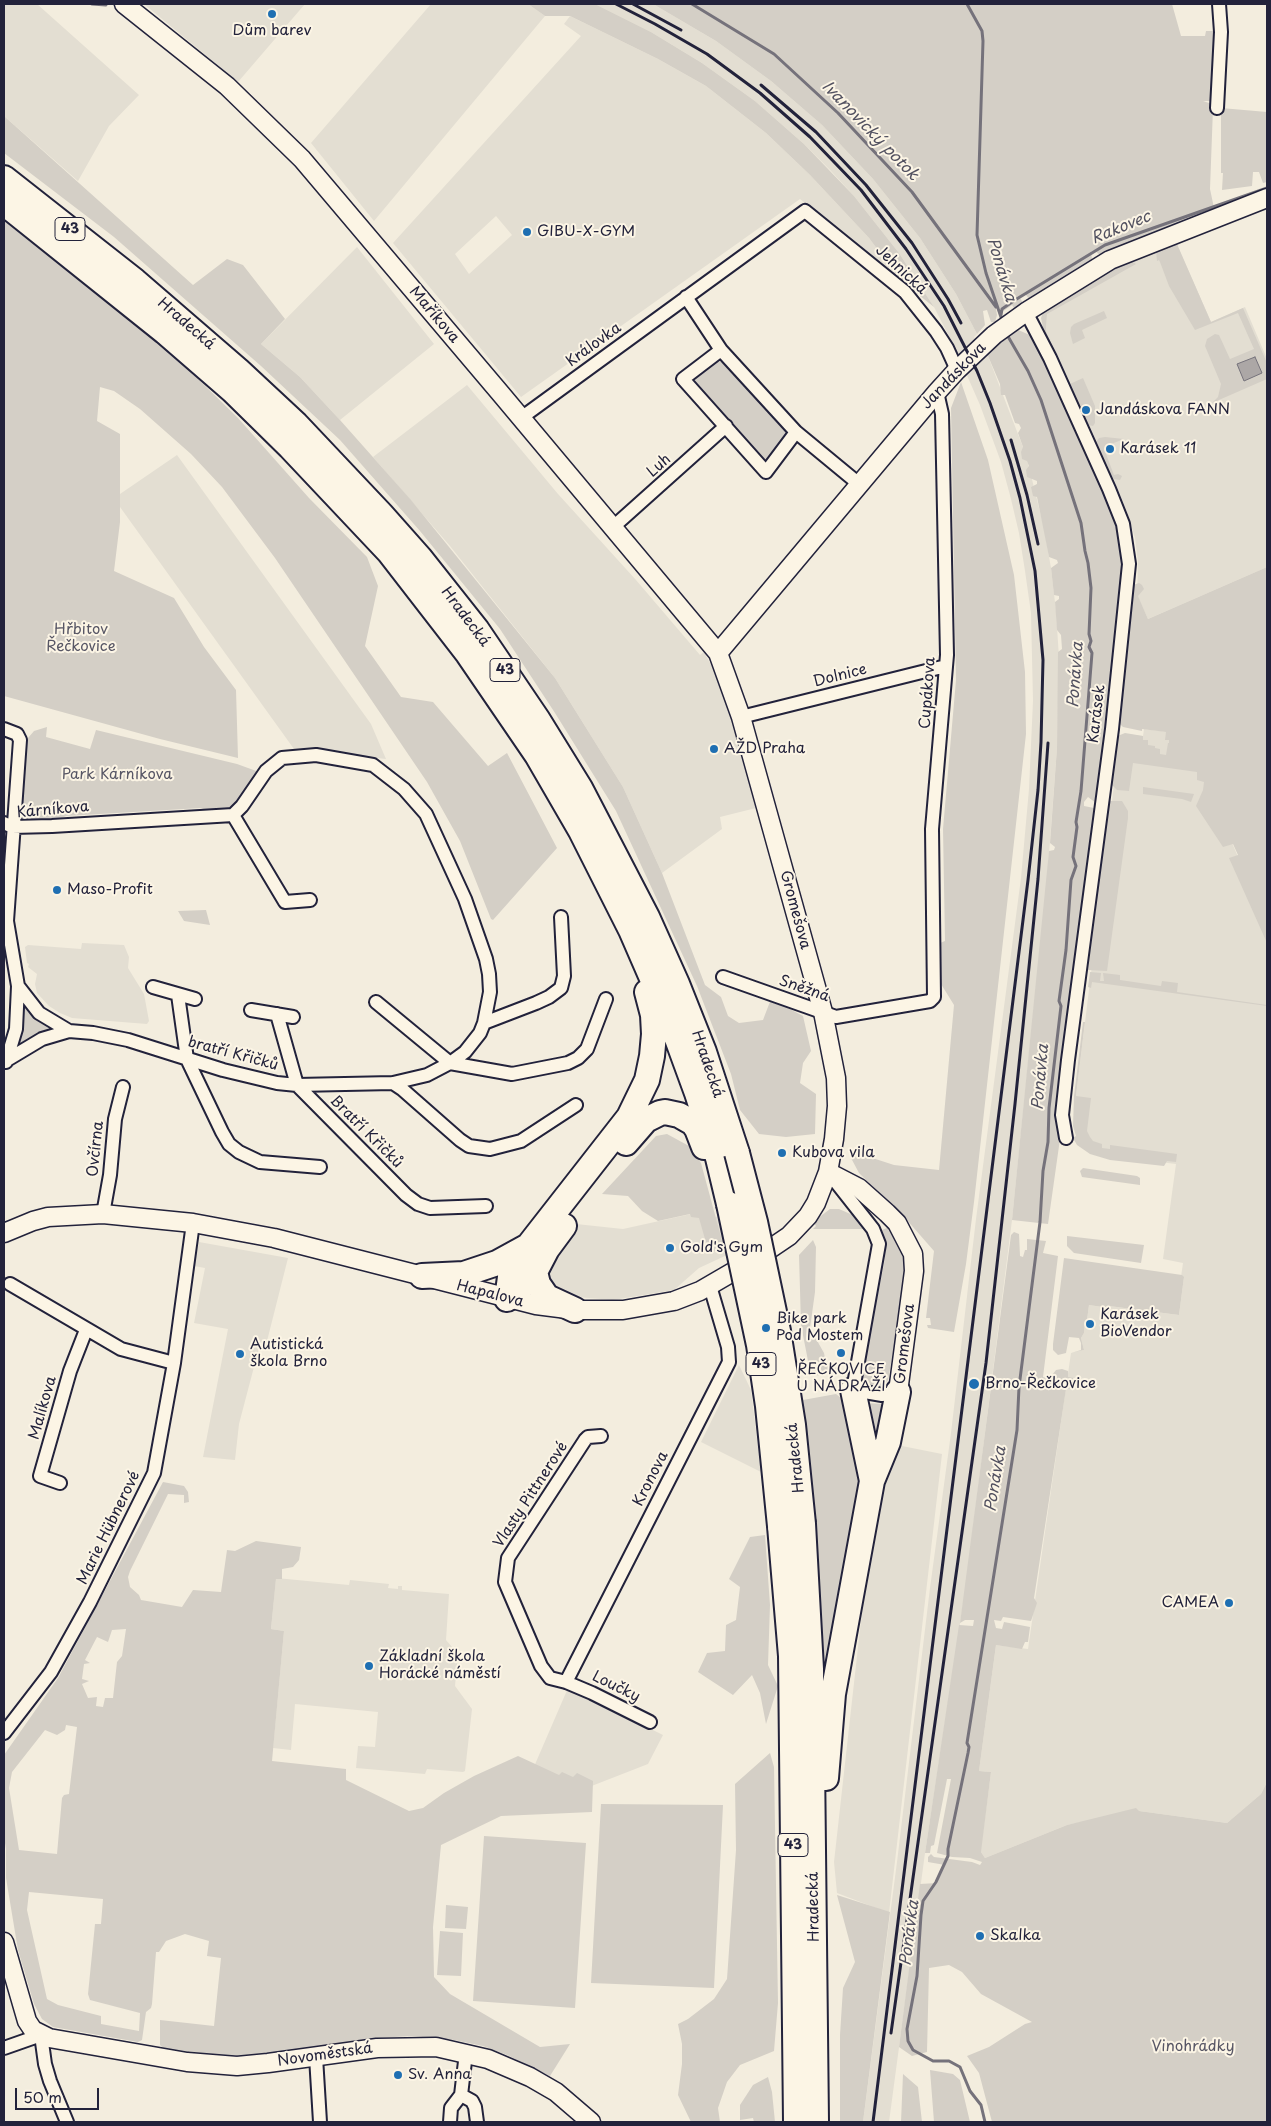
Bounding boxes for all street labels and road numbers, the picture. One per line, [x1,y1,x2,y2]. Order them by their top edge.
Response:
road number: 43 [55,218,85,240]
street label: Jehnická [871,242,931,298]
street label: Maříkova [405,283,463,347]
street label: Hradecká [154,294,218,354]
street label: Královka [563,319,625,371]
street label: Jandáskova [918,339,990,413]
street label: Luh [643,451,675,481]
street label: Hradecká [437,584,493,650]
street label: Cupákova [917,656,939,730]
road number: 43 [490,658,520,682]
street label: Dolnice [811,661,869,691]
street label: Karásek [1084,684,1110,744]
street label: Kárníkova [16,798,90,822]
street label: Gromešova [776,869,814,951]
street label: Sněžná [776,972,832,1006]
street label: Hradecká [687,1028,727,1100]
street label: bratří Křičků [186,1033,280,1075]
street label: Bratří Křičků [326,1092,406,1172]
street label: Ovčírna [84,1120,108,1178]
street label: Hapalova [455,1277,525,1311]
street label: Gromešova [891,1303,919,1385]
road number: 43 [746,1352,776,1376]
street label: Malíkova [25,1374,61,1442]
street label: Hradecká [783,1422,809,1494]
street label: Vlasty Pittnerové [490,1439,572,1551]
street label: Kronova [630,1448,672,1510]
street label: Marie Hübnerové [74,1468,144,1588]
street label: Loučky [589,1668,643,1706]
road number: 43 [778,1834,808,1856]
street label: Hradecká [804,1872,824,1942]
street label: Novoměstská [276,2039,374,2071]

